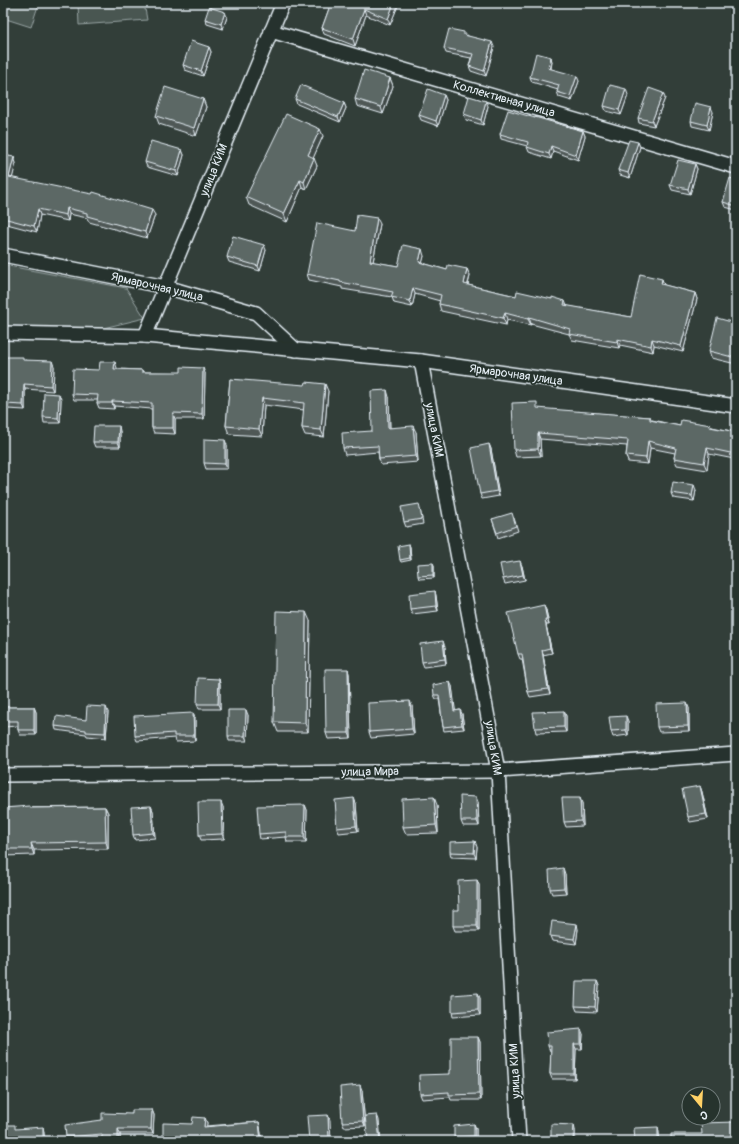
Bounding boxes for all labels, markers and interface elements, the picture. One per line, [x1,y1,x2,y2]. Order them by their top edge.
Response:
street label: Коллективная улица [451,77,557,121]
street label: улица КИМ [196,141,231,199]
street label: Ярмарочная улица [110,269,205,305]
street label: Ярмарочная улица [468,361,564,389]
street label: улица КИМ [421,400,447,459]
street label: улица КИМ [481,719,505,777]
street label: улица Мира [340,764,399,780]
street label: улица КИМ [506,1043,524,1100]
north arrow [681,1086,721,1126]
text: С [699,1108,709,1122]

